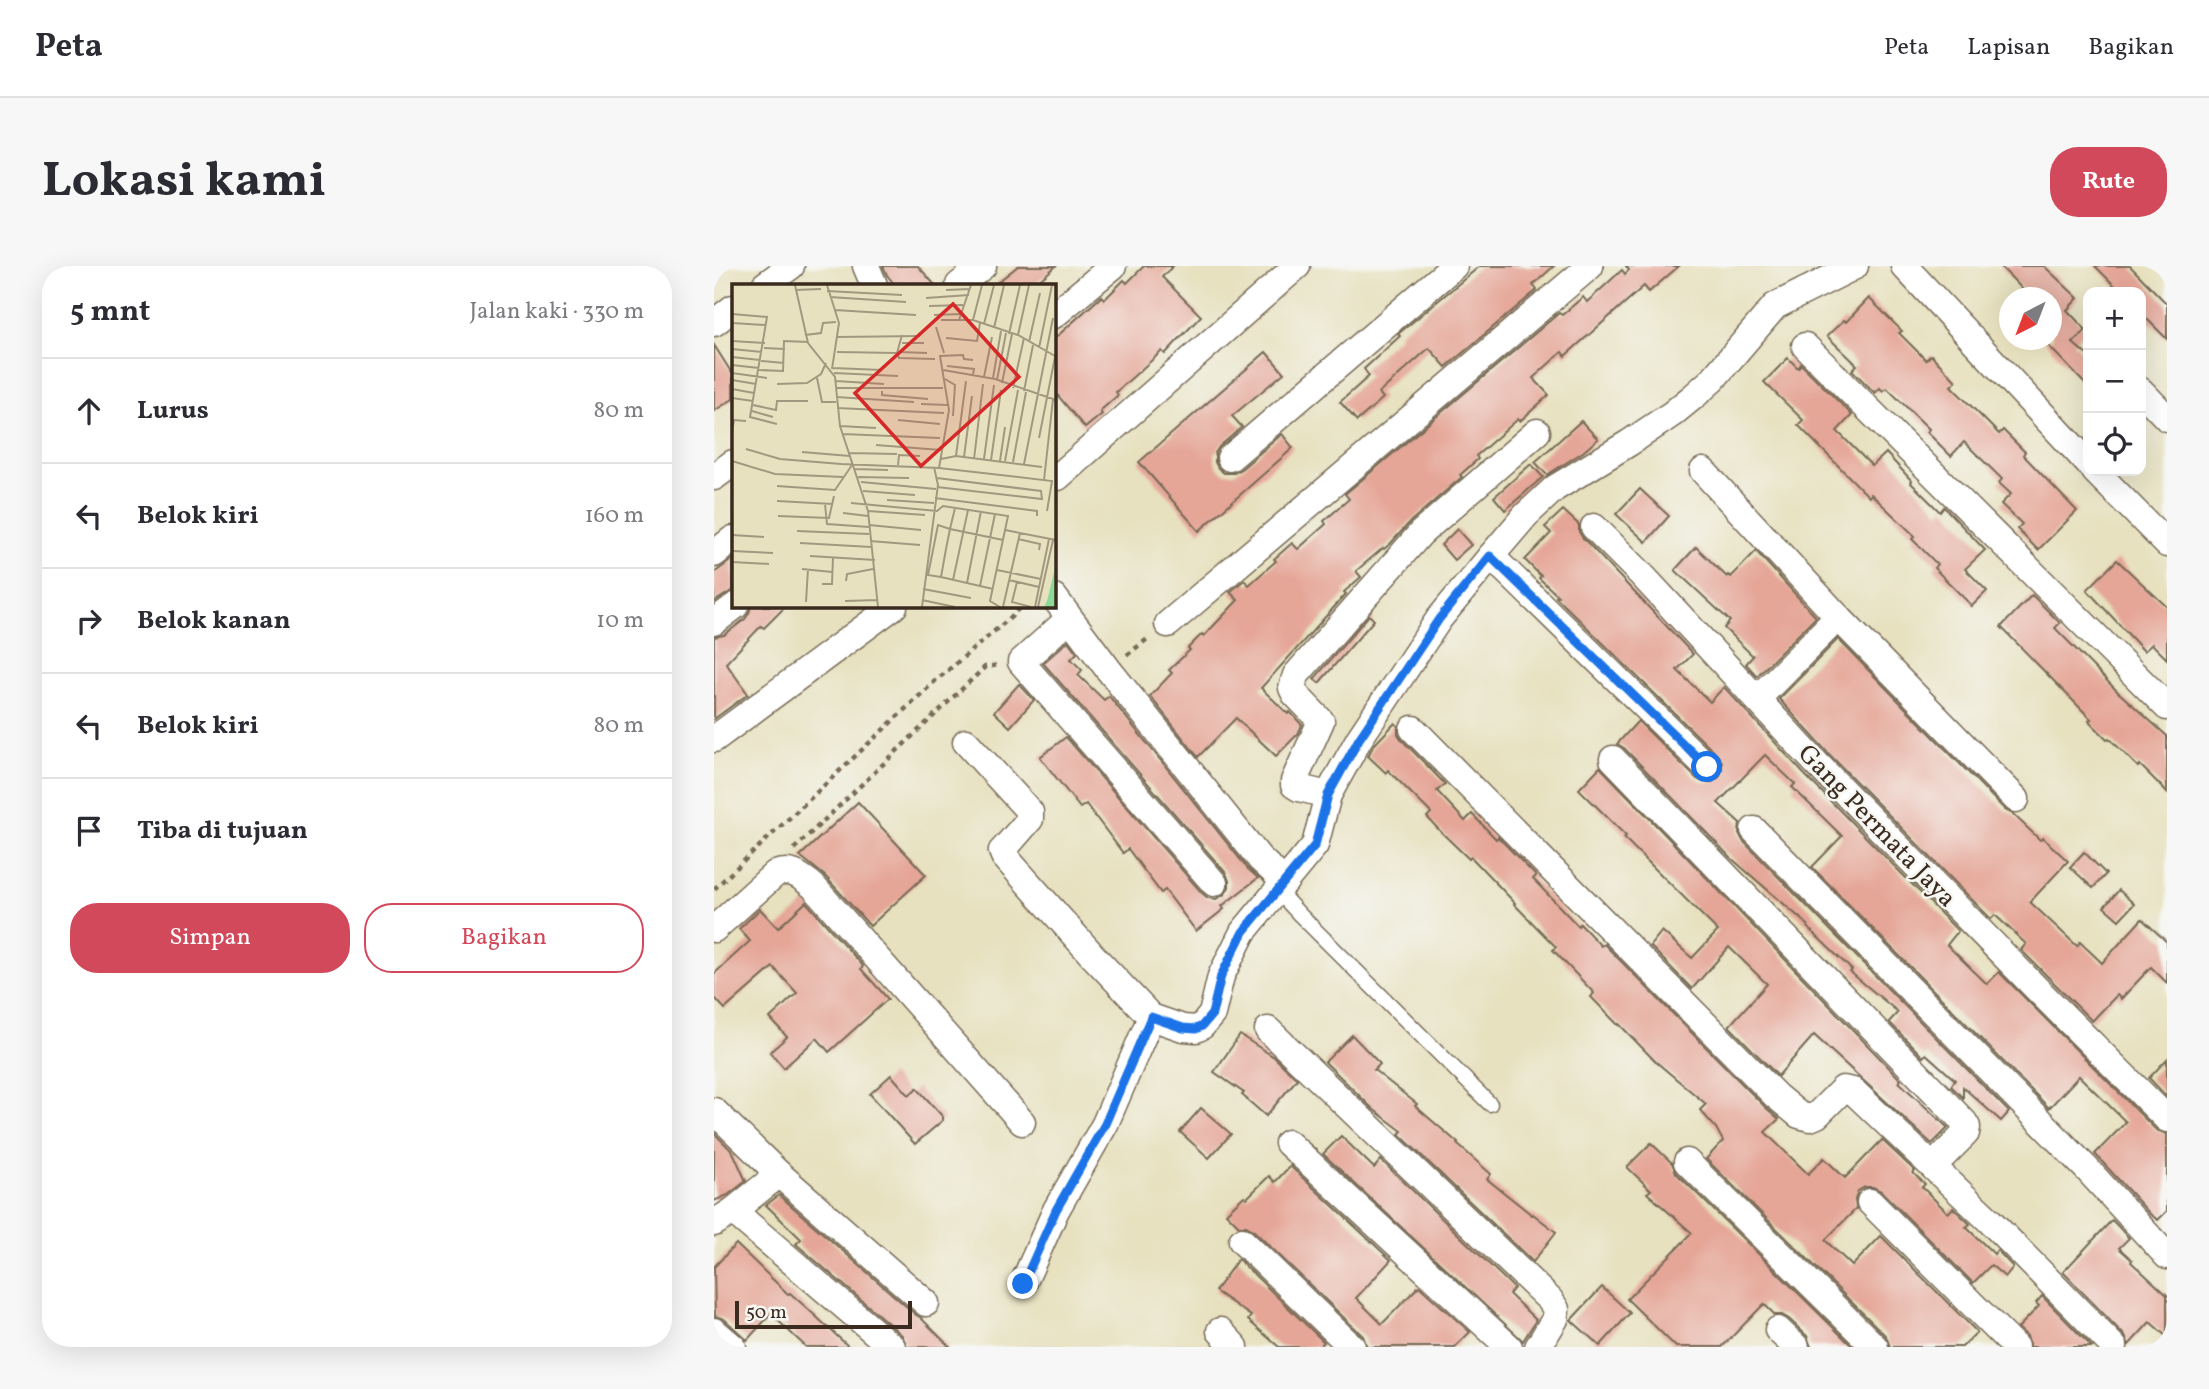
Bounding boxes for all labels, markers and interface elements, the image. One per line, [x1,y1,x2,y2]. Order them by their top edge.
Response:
text: Peta [35,25,103,71]
text: Peta [1884,31,1929,65]
text: Lapisan [1967,31,2050,65]
text: Bagikan [2088,31,2174,65]
button: Rute [2050,147,2167,217]
text: Lokasi kami [42,148,326,217]
inset map [732,284,1055,607]
north arrow [1999,287,2062,350]
map controls [2083,287,2146,476]
button: + [2083,287,2146,350]
text: 5 mnt [70,291,150,333]
text: Jalan kaki · 330 m [469,296,644,328]
button: − [2083,350,2146,413]
icon: ahead [70,392,108,430]
text: Lurus [137,393,209,429]
text: 80 m [594,395,644,427]
button: locate [2083,413,2146,476]
icon: left [70,497,108,535]
text: Belok kiri [137,498,259,534]
text: 160 m [585,500,644,532]
icon: right [70,602,108,640]
text: Belok kanan [137,603,291,639]
text: 10 m [596,605,644,637]
icon: left [70,707,108,745]
text: Belok kiri [137,708,259,744]
text: 80 m [594,710,644,742]
street label: Gang Permata Jaya [1789,737,1964,916]
route start [1691,751,1722,782]
icon: arrive [70,812,108,850]
text: Tiba di tujuan [137,813,308,849]
button: Simpan [70,903,350,973]
button: Bagikan [364,903,644,973]
route end [1007,1268,1038,1299]
scale bar [735,1298,912,1330]
text: 50 m [746,1300,787,1326]

